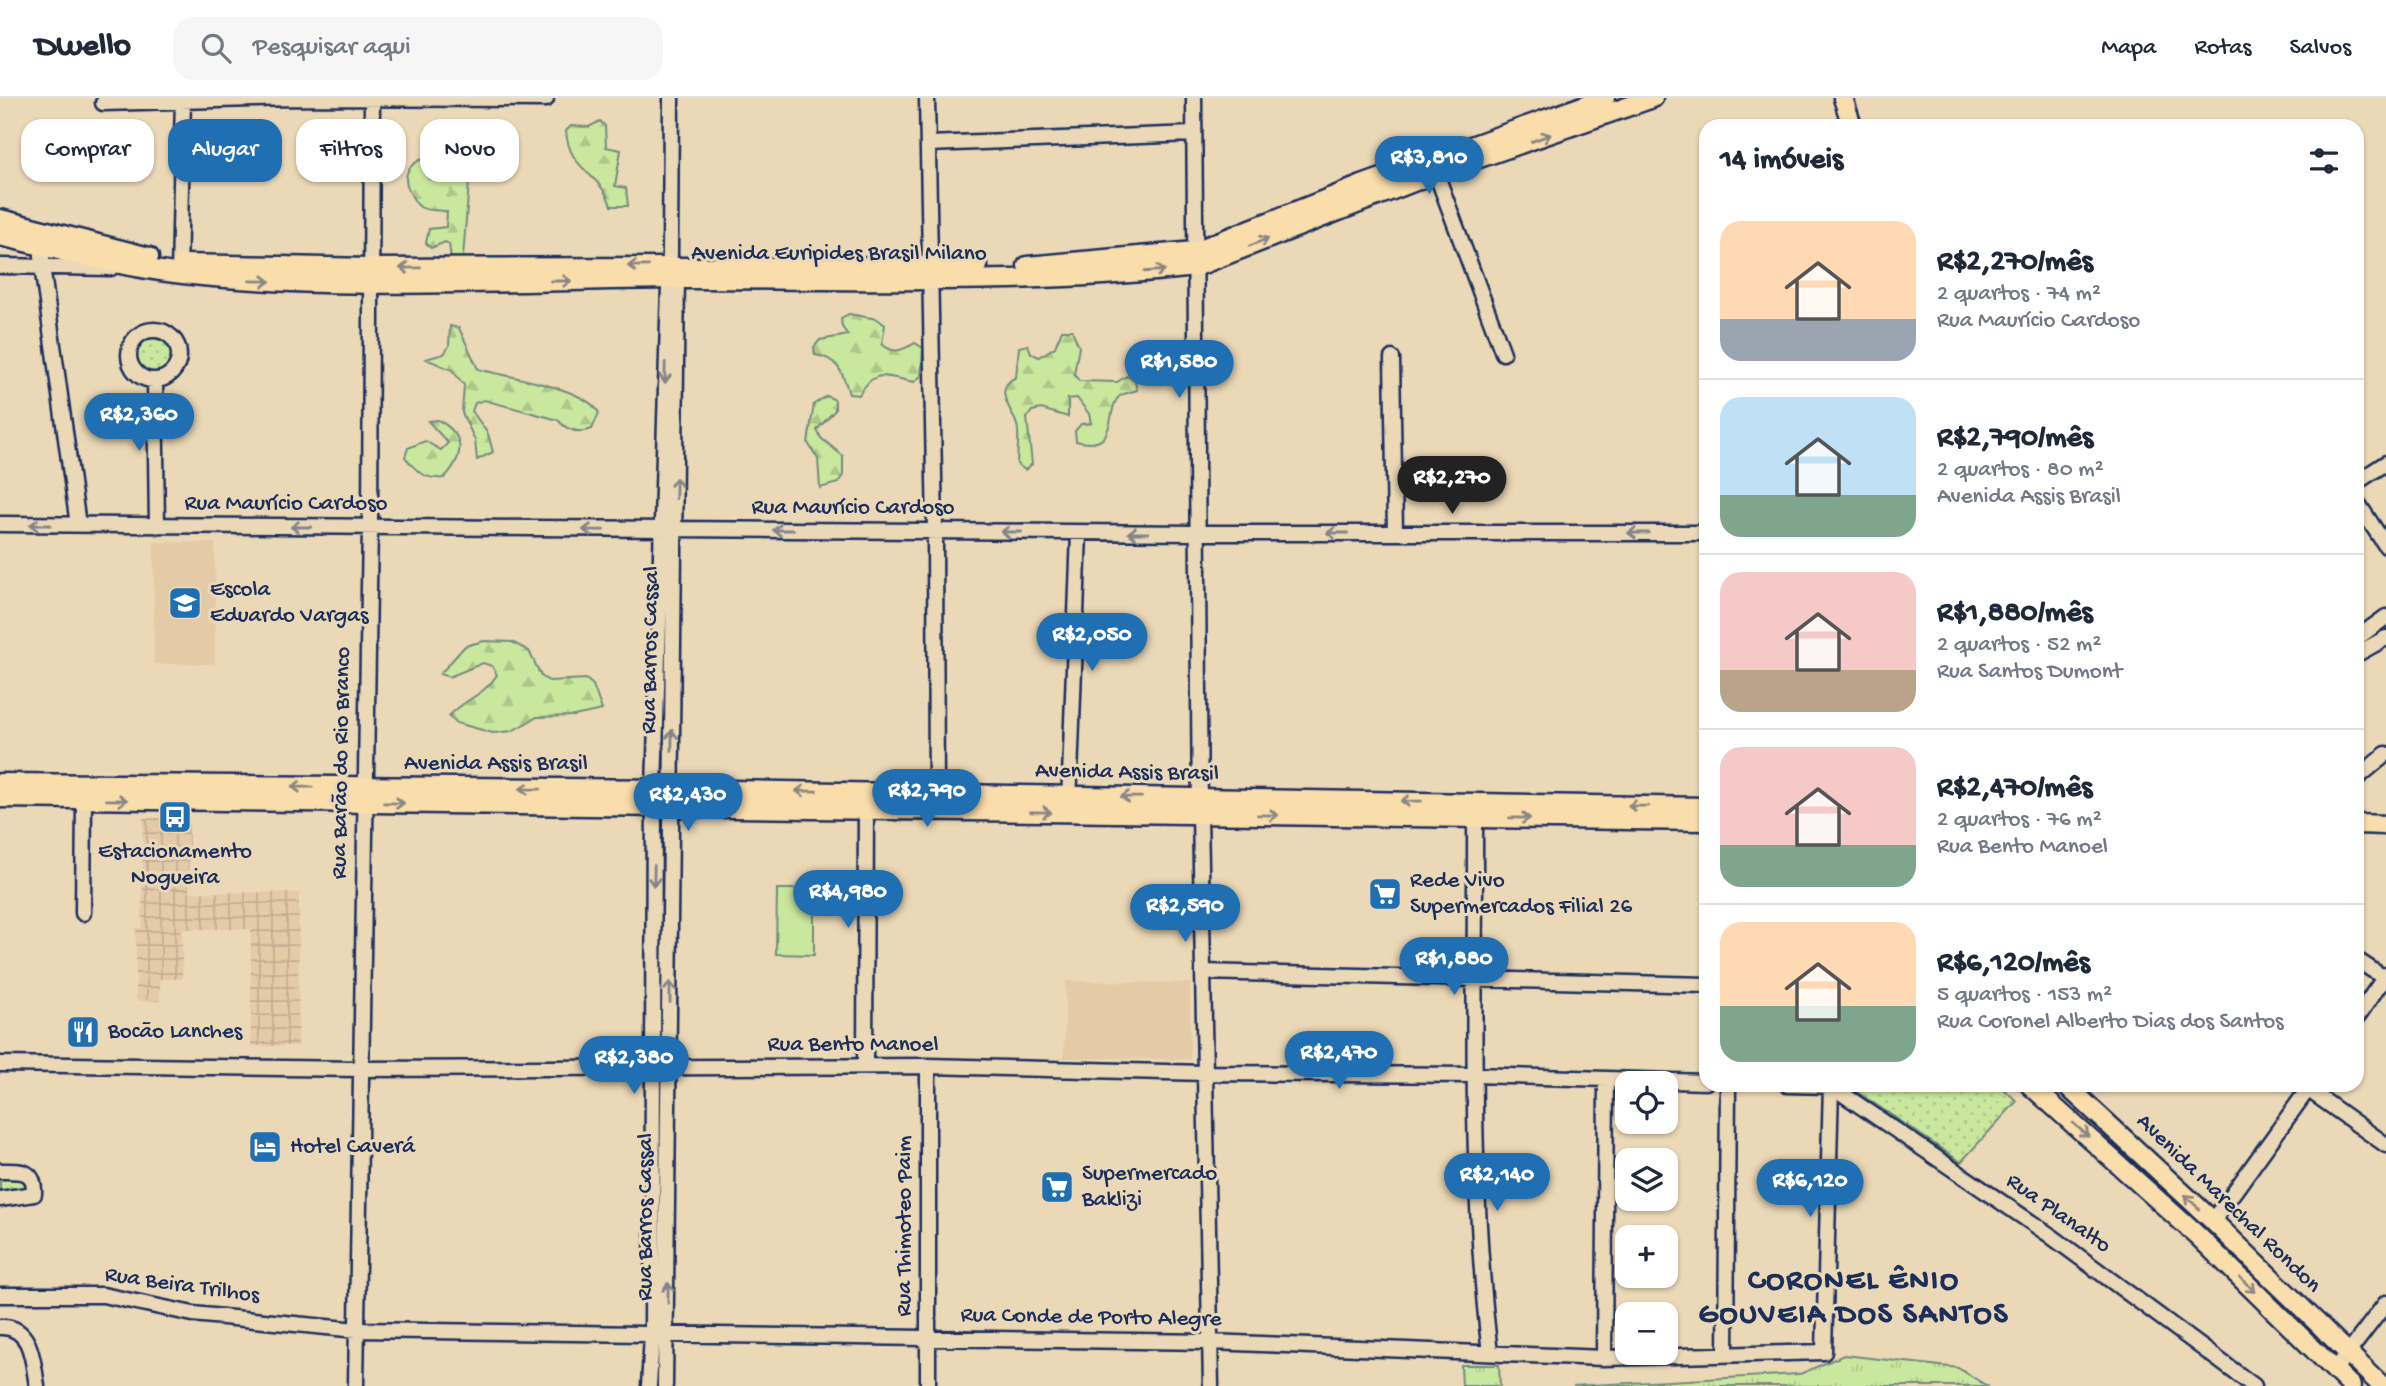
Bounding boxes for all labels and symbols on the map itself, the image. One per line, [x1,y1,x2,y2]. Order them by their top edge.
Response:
one-way arrow [1529,130,1551,143]
pin: R$3,810 [1364,136,1494,196]
one-way arrow [1247,235,1269,248]
street label: Avenida Euripides Brasil Milano [691,241,987,268]
one-way arrow [627,259,650,273]
one-way arrow [399,261,422,275]
one-way arrow [1144,264,1166,277]
one-way arrow [248,274,271,287]
one-way arrow [549,274,572,288]
pin: R$1,580 [1114,341,1244,400]
one-way arrow [658,361,671,384]
pin: R$2,360 [74,394,204,453]
pin: R$2,270 [1387,456,1517,516]
one-way arrow [669,477,683,500]
street label: Rua Maurício Cardoso [184,491,388,518]
street label: Rua Maurício Cardoso [751,495,955,522]
one-way arrow [29,518,52,532]
one-way arrow [290,520,313,534]
one-way arrow [582,523,605,536]
one-way arrow [772,523,795,537]
one-way arrow [1000,525,1023,539]
one-way arrow [1127,526,1150,540]
one-way arrow [1326,526,1349,540]
one-way arrow [1627,526,1650,540]
street label: Rua Barros Cassal [636,566,666,734]
place label: Escola Eduardo Vargas [210,577,369,630]
school or university icon: Escola Eduardo Vargas [166,584,204,622]
pin: R$2,050 [1027,614,1157,673]
street label: Rua Barão do Rio Branco [326,646,358,879]
one-way arrow [665,729,679,752]
street label: Avenida Assis Brasil [404,751,588,778]
street label: Avenida Assis Brasil [1035,758,1219,788]
pin: R$2,790 [862,770,992,829]
pin: R$2,430 [623,774,753,833]
one-way arrow [291,780,314,793]
one-way arrow [518,782,541,796]
one-way arrow [795,785,818,798]
one-way arrow [1120,790,1143,804]
one-way arrow [105,793,128,806]
one-way arrow [1399,794,1422,808]
one-way arrow [382,797,405,810]
bus stop icon: Estacionamento Nogueira [156,798,194,836]
one-way arrow [1627,799,1650,812]
one-way arrow [1029,805,1052,818]
one-way arrow [1256,808,1279,821]
one-way arrow [1508,812,1531,825]
place label: Estacionamento Nogueira [98,839,252,892]
one-way arrow [647,864,661,887]
place label: Rede Vivo Supermercados Filial 26 [1410,868,1632,921]
pin: R$4,980 [783,870,913,930]
supermarket icon: Rede Vivo Supermercados Filial 26 [1366,875,1404,913]
pin: R$2,590 [1120,884,1250,944]
pin: R$1,880 [1389,937,1519,997]
one-way arrow [663,981,677,1004]
restaurant icon: Bocão Lanches [64,1013,102,1051]
place label: Bocão Lanches [107,1019,243,1046]
street label: Rua Bento Manoel [768,1032,938,1059]
pin: R$2,470 [1274,1032,1404,1091]
pin: R$2,380 [569,1037,699,1096]
street label: Avenida Marechal Rondon [2130,1109,2326,1299]
one-way arrow [2072,1122,2089,1139]
hotel icon: Hotel Caverá [246,1128,284,1166]
street label: Rua Barros Cassal [633,1133,660,1301]
place label: Hotel Caverá [290,1134,416,1161]
street label: Rua Thimoteo Paim [892,1136,919,1316]
pin: R$2,140 [1432,1154,1562,1213]
pin: R$6,120 [1745,1160,1875,1219]
place label: Supermercado Baklizi [1081,1161,1217,1214]
supermarket icon: Supermercado Baklizi [1038,1168,1076,1206]
street label: Rua Planalto [2000,1168,2116,1260]
one-way arrow [2184,1193,2201,1210]
street label: Rua Beira Trilhos [103,1262,262,1310]
district label: CORONEL ÊNIO GOUVEIA DOS SANTOS [1698,1264,2010,1334]
one-way arrow [2239,1276,2256,1293]
one-way arrow [661,1282,674,1305]
street label: Rua Conde de Porto Alegre [960,1302,1223,1334]

